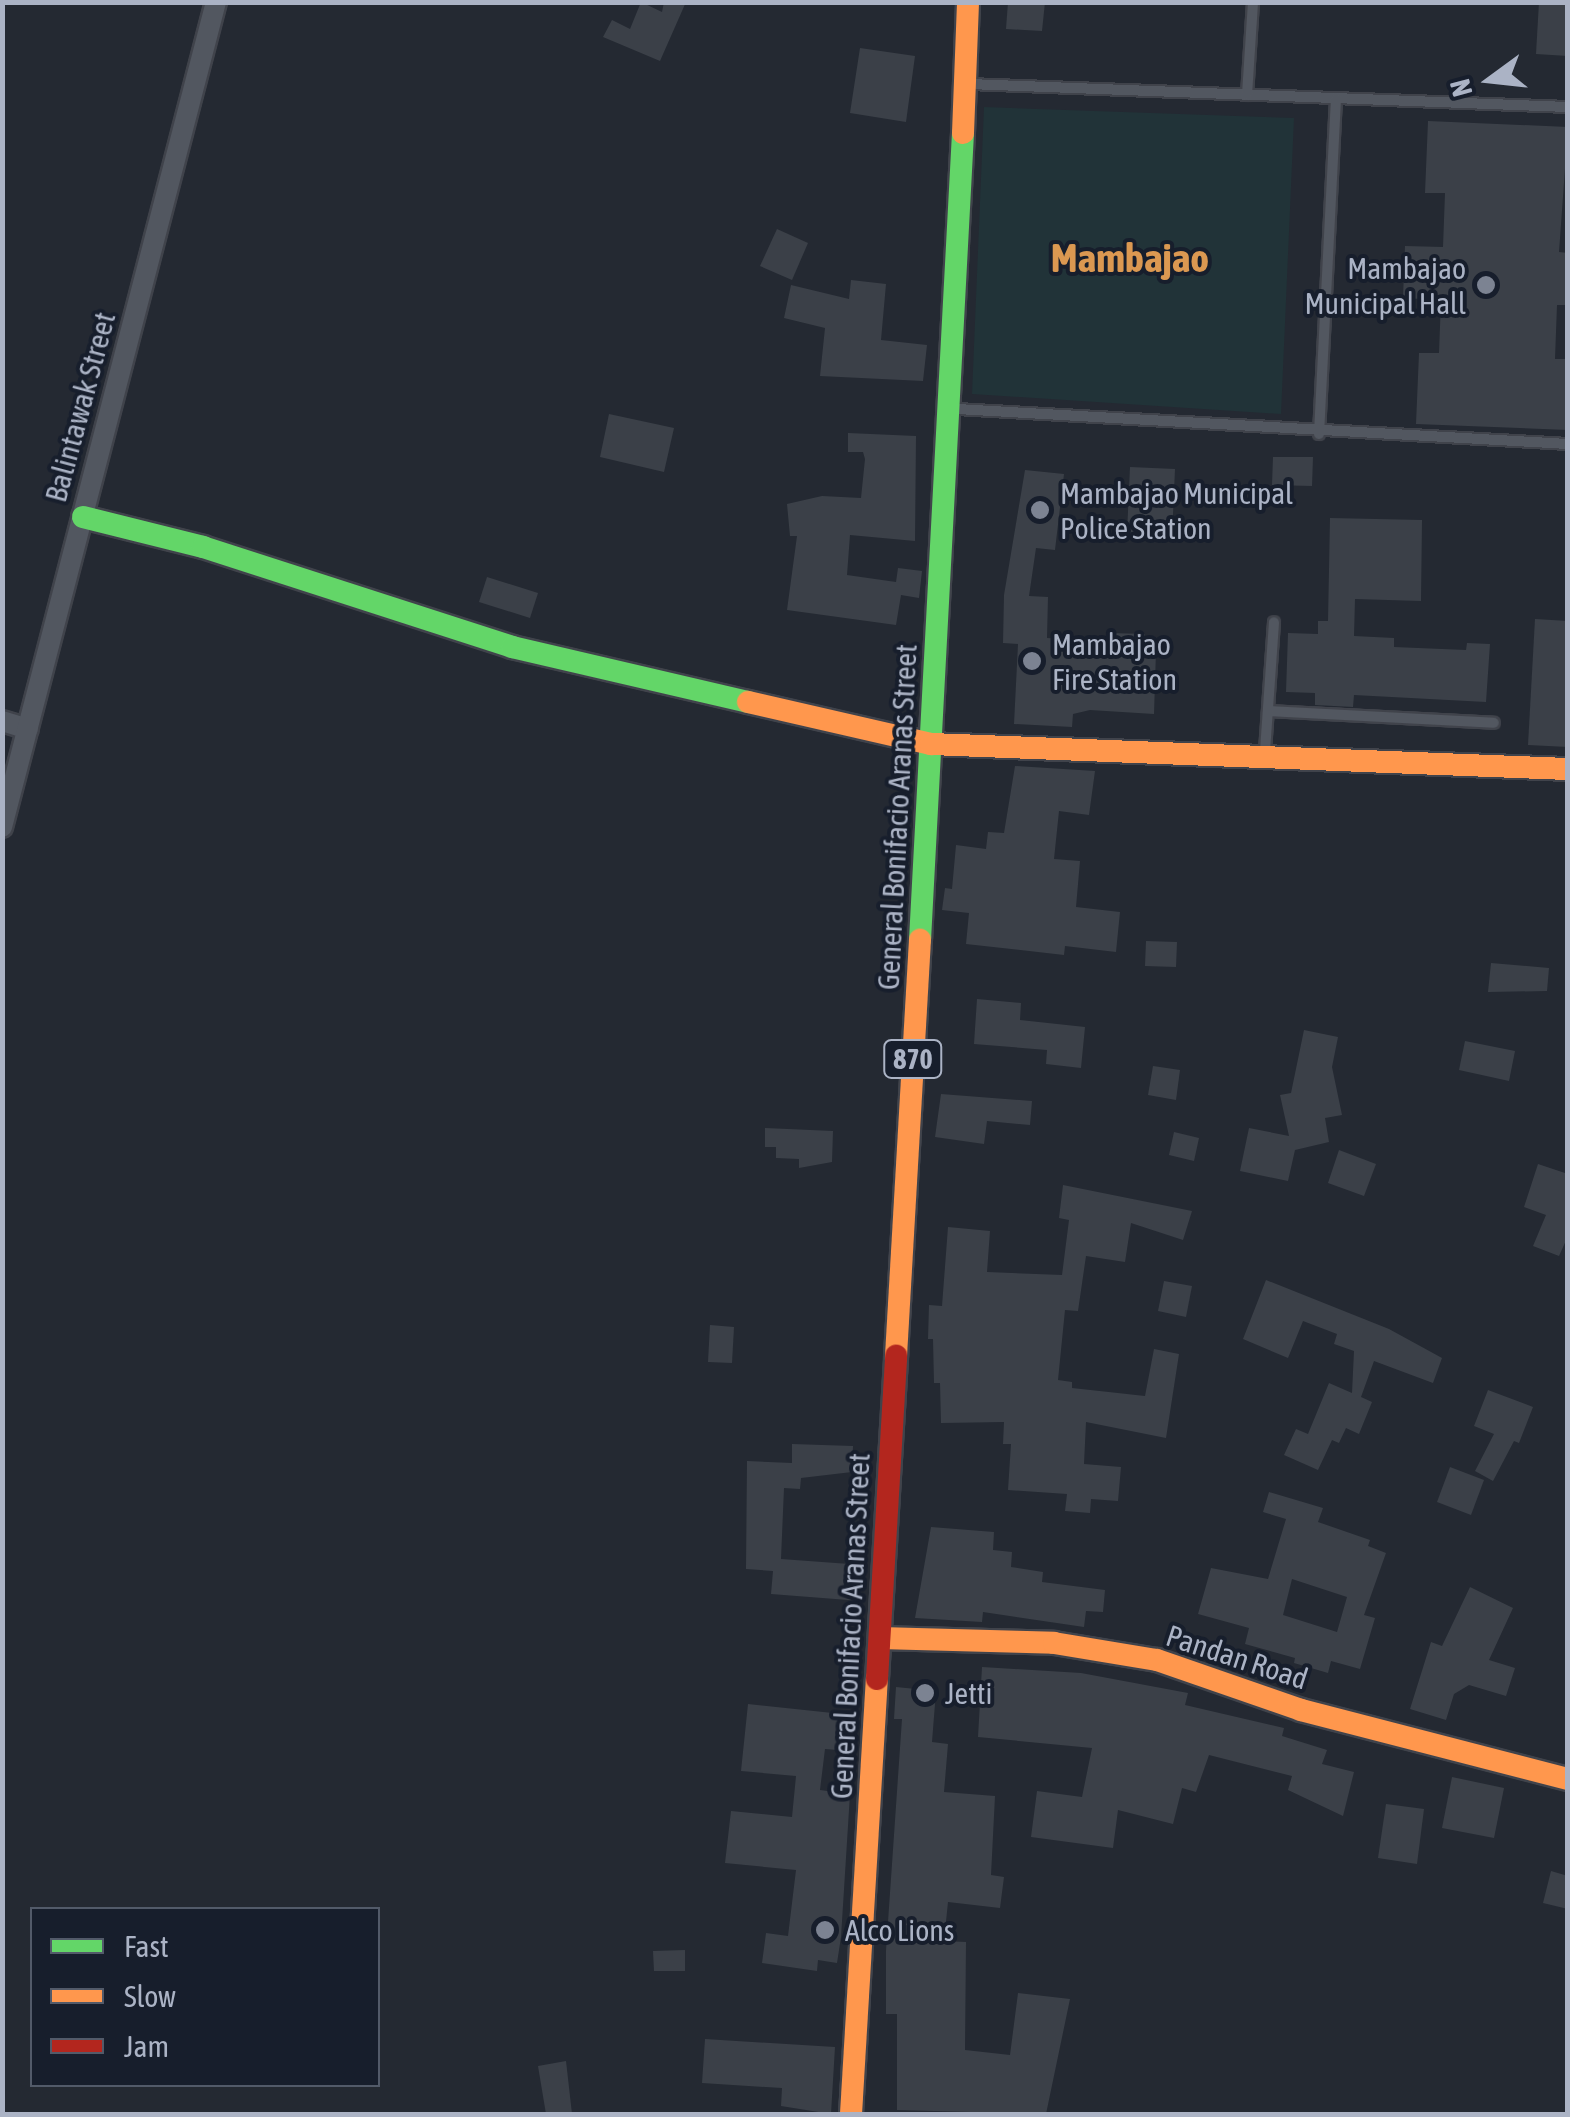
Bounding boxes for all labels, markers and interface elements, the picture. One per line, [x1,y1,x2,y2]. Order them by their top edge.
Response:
north arrow [1440,30,1540,130]
text: N [1443,76,1479,100]
district label: Mambajao [1051,234,1209,282]
place label: Mambajao Municipal Hall [1304,250,1466,320]
marker: Mambajao Municipal Hall [1475,274,1497,296]
street label: Balintawak Street [37,308,123,506]
place label: Mambajao Municipal Police Station [1060,475,1293,546]
marker: Mambajao Municipal Police Station [1029,499,1051,521]
place label: Mambajao Fire Station [1052,626,1177,696]
street label: General Bonifacio Aranas Street [870,643,924,991]
marker: Mambajao Fire Station [1021,650,1043,672]
road number: 870 [883,1036,943,1082]
street label: General Bonifacio Aranas Street [823,1452,877,1800]
street label: Pandan Road [1162,1617,1312,1697]
place label: Jetti [945,1675,992,1711]
marker: Jetti [914,1682,936,1704]
legend [30,1907,380,2087]
place label: Alco Lions [845,1912,954,1948]
marker: Alco Lions [814,1919,836,1941]
text: Fast [124,1929,169,1963]
text: Slow [124,1979,176,2013]
text: Jam [124,2029,169,2063]

